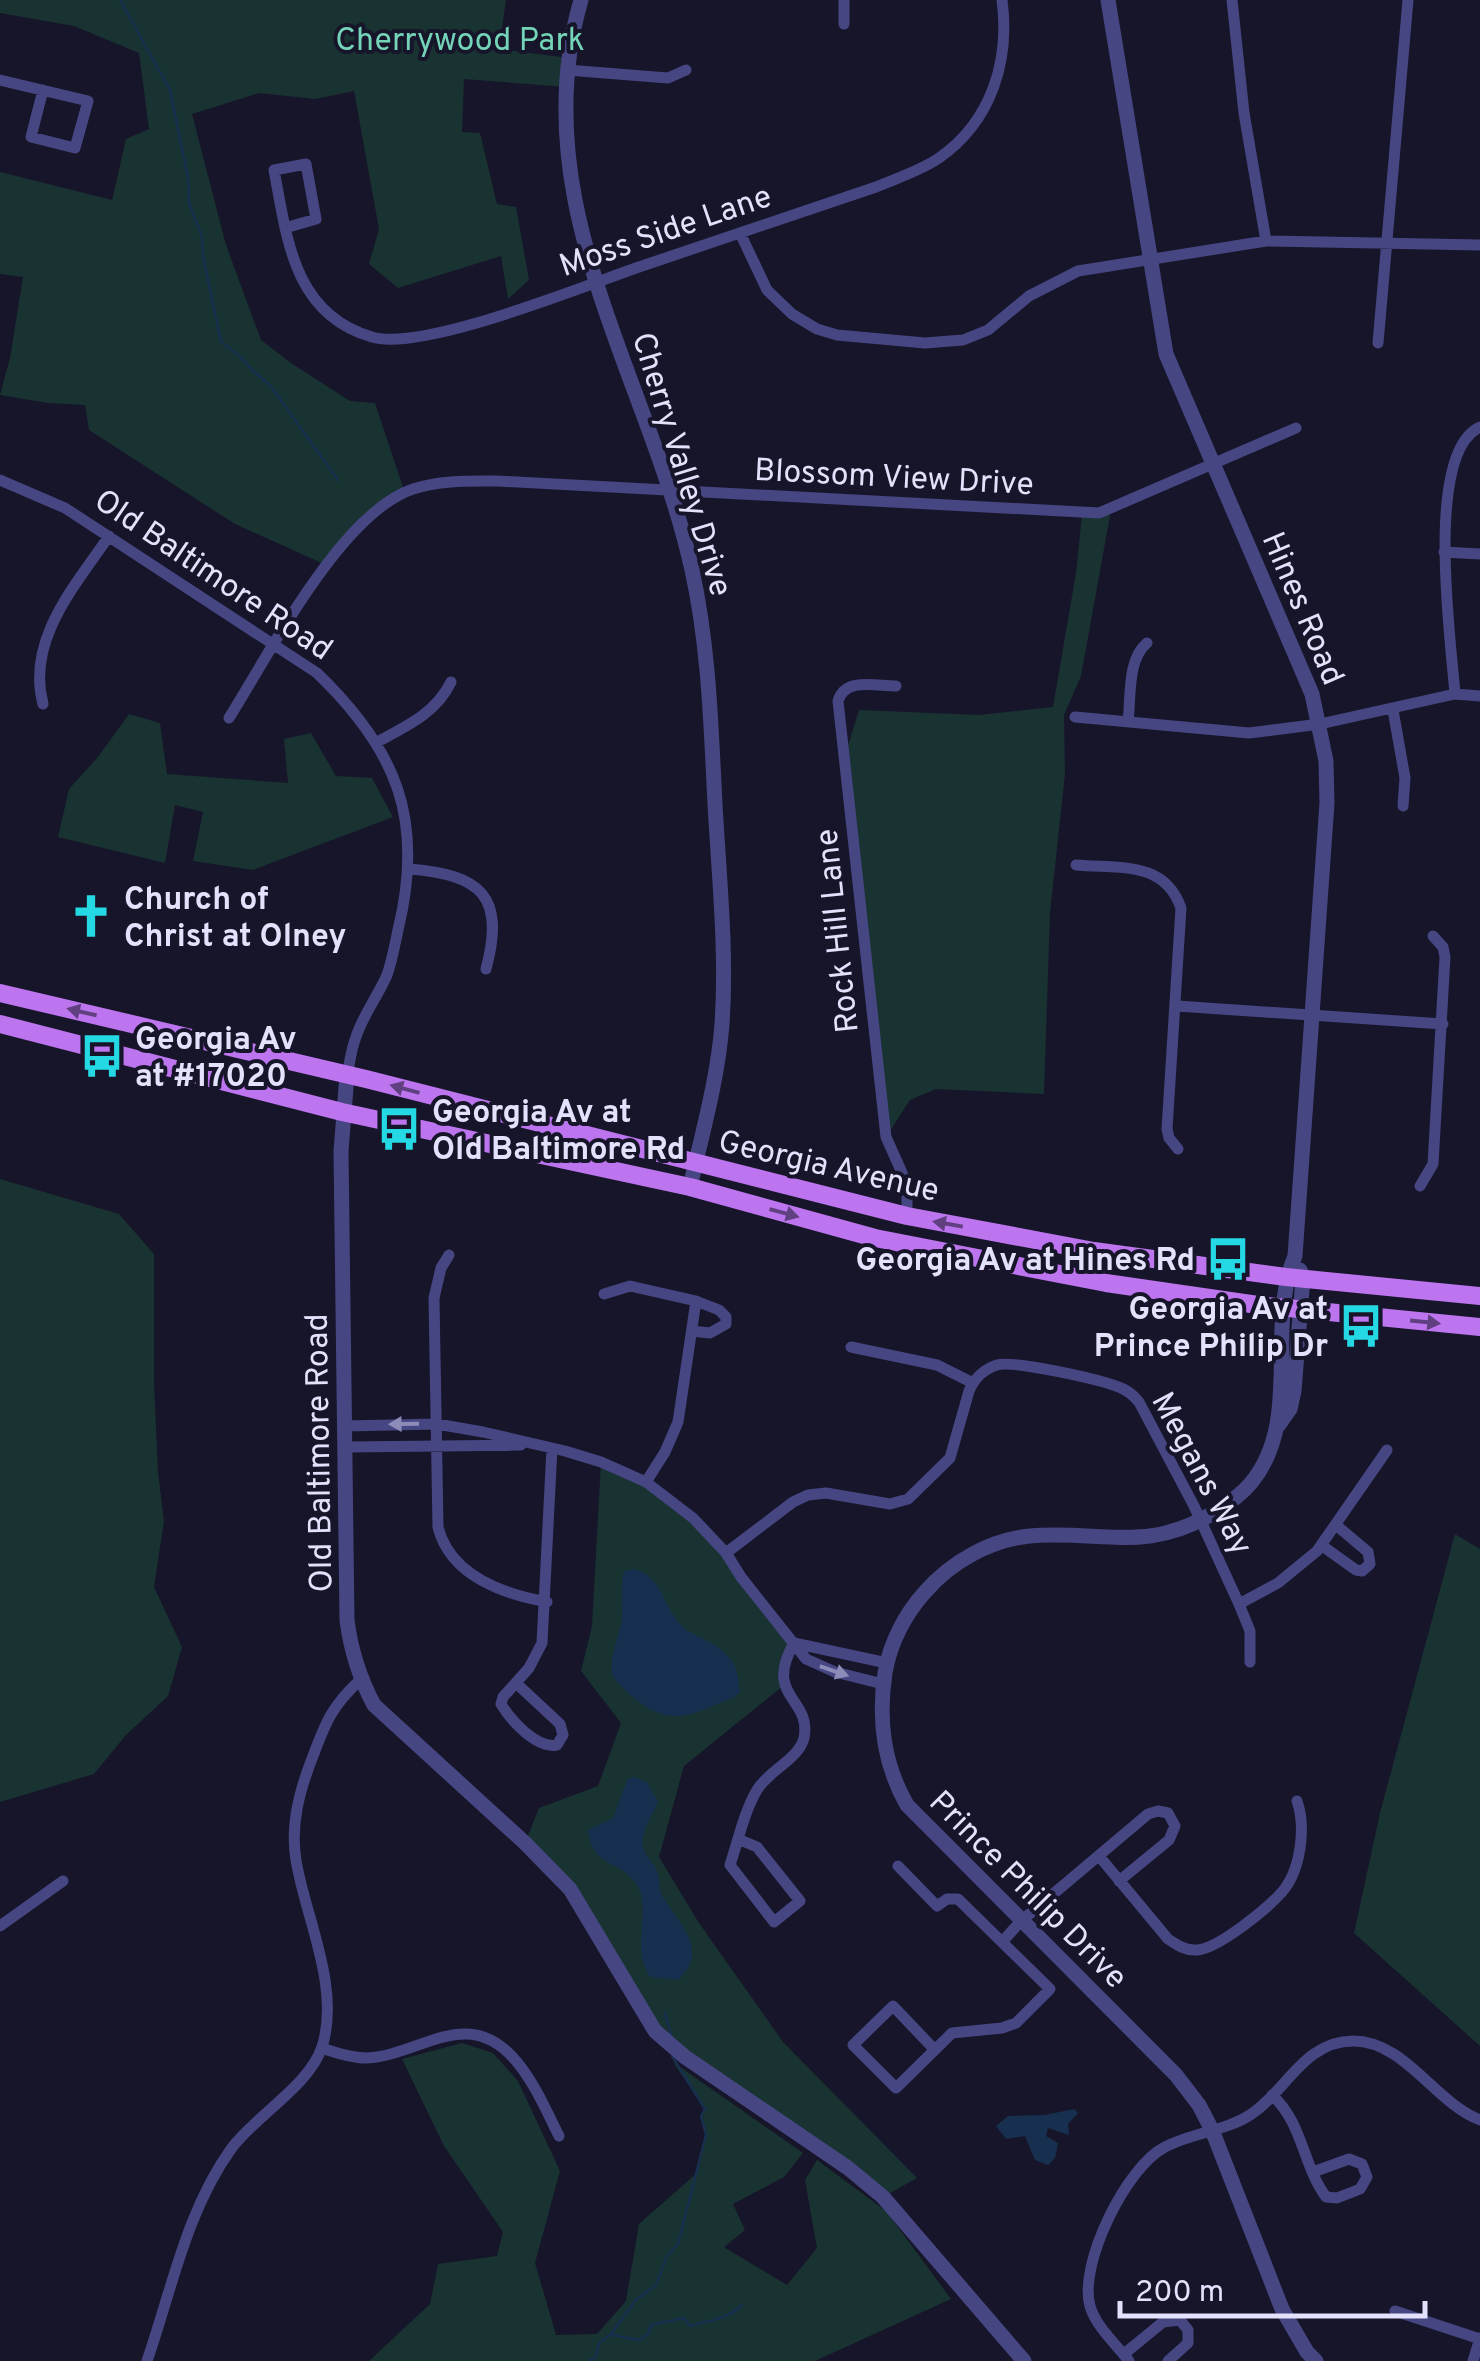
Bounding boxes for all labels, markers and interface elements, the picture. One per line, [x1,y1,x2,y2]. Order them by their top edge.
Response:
park label: Cherrywood Park [335,22,585,62]
street label: Moss Side Lane [555,178,777,288]
street label: Cherry Valley Drive [621,328,739,602]
street label: Blossom View Drive [753,452,1035,506]
street label: Old Baltimore Road [85,482,339,671]
street label: Hines Road [1251,527,1351,692]
street label: Rock Hill Lane [808,827,870,1035]
place label: Church of Christ at Olney [124,881,346,958]
church icon: Church of Christ at Olney [67,892,115,940]
one-way arrow [66,1004,97,1019]
place label: Georgia Av at #17020 [135,1021,297,1098]
bus stop icon: Georgia Av at #17020 [78,1032,126,1080]
one-way arrow [390,1081,421,1097]
place label: Georgia Av at Old Baltimore Rd [432,1094,685,1171]
bus stop icon: Georgia Av at Old Baltimore Rd [375,1105,423,1153]
street label: Georgia Avenue [714,1123,943,1213]
one-way arrow [769,1206,800,1221]
one-way arrow [932,1216,963,1231]
bus stop icon: Georgia Av at Hines Rd [1204,1235,1252,1283]
place label: Georgia Av at Hines Rd [855,1242,1195,1282]
place label: Georgia Av at Prince Philip Dr [1094,1291,1328,1368]
bus stop icon: Georgia Av at Prince Philip Dr [1337,1302,1385,1350]
street label: Old Baltimore Road [299,1313,343,1593]
one-way arrow [1410,1314,1442,1330]
street label: Megans Way [1141,1386,1260,1563]
one-way arrow [388,1417,420,1433]
one-way arrow [820,1664,850,1679]
street label: Prince Philip Drive [919,1784,1134,1999]
scale bar [1120,2256,1425,2318]
text: 200 m [1135,2275,1224,2312]

